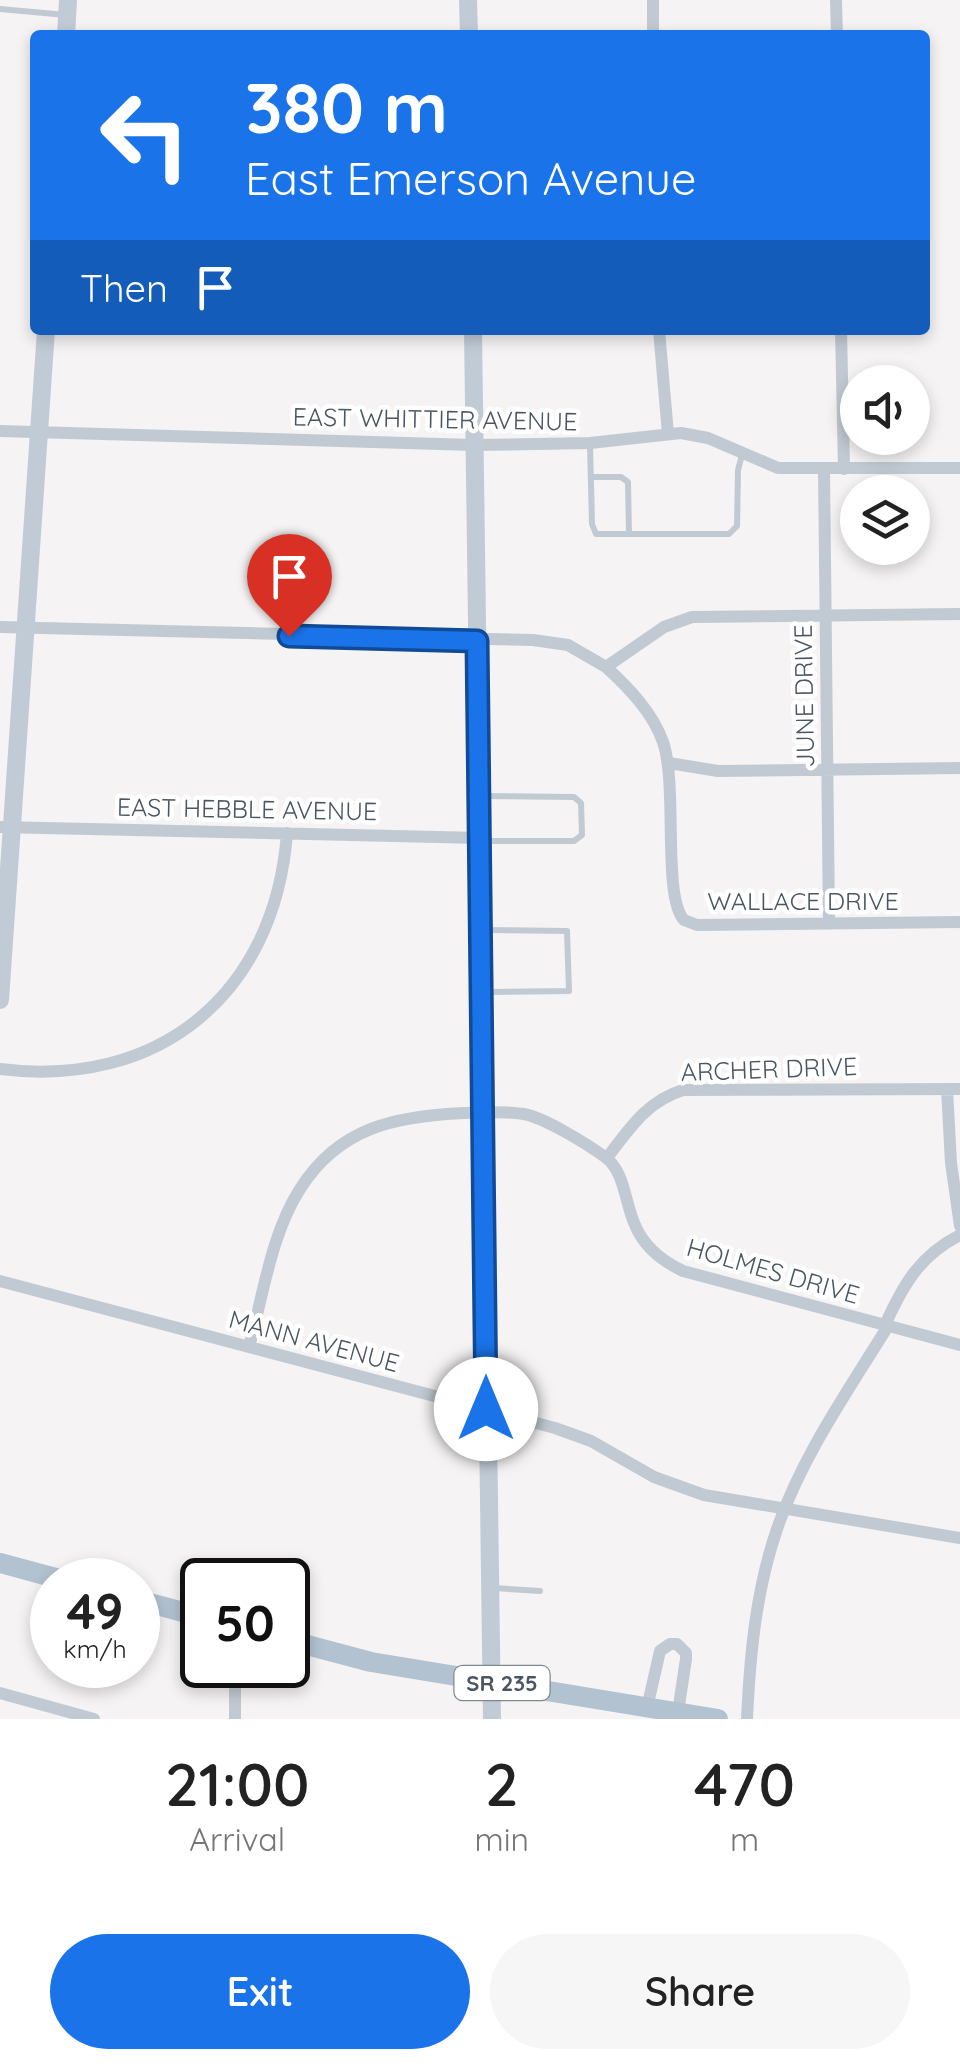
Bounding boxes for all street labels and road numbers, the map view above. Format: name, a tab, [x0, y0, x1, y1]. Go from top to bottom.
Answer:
street label: EAST WHITTIER AVENUE	[292, 401, 578, 436]
street label: JUNE DRIVE	[787, 624, 820, 768]
street label: EAST HEBBLE AVENUE	[117, 791, 377, 826]
street label: WALLACE DRIVE	[707, 885, 899, 916]
street label: ARCHER DRIVE	[680, 1050, 858, 1087]
street label: HOLMES DRIVE	[683, 1231, 863, 1310]
street label: MANN AVENUE	[226, 1303, 403, 1378]
road number: SR 235	[454, 1666, 550, 1700]

